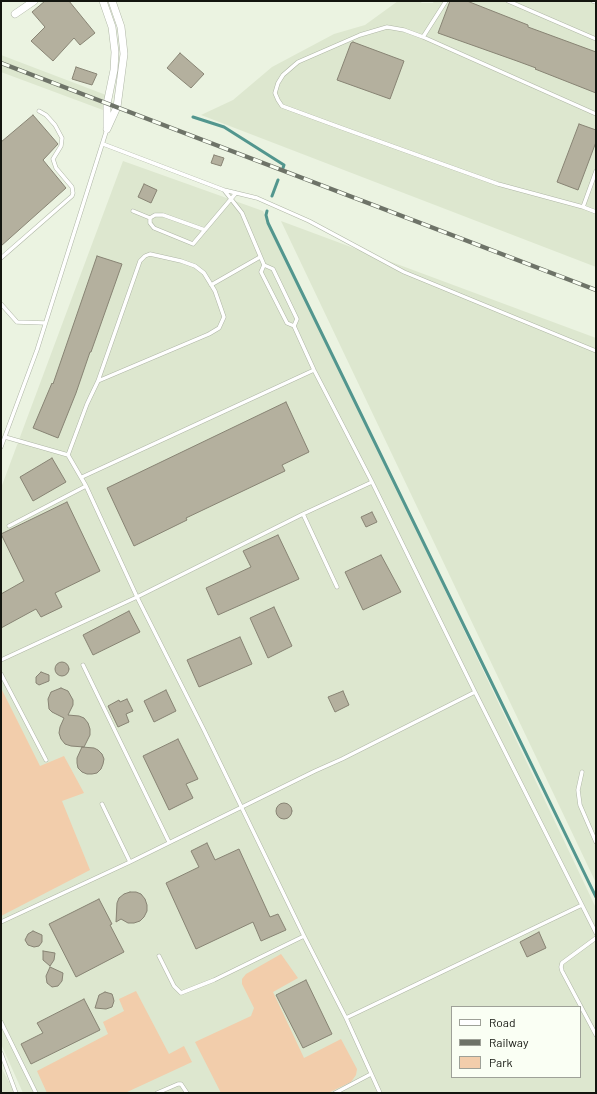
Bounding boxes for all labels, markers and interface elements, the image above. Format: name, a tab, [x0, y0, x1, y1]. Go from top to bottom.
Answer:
legend	[451, 1006, 581, 1078]
text: Road	[489, 1015, 516, 1029]
text: Railway	[489, 1035, 528, 1049]
text: Park	[489, 1055, 513, 1069]

